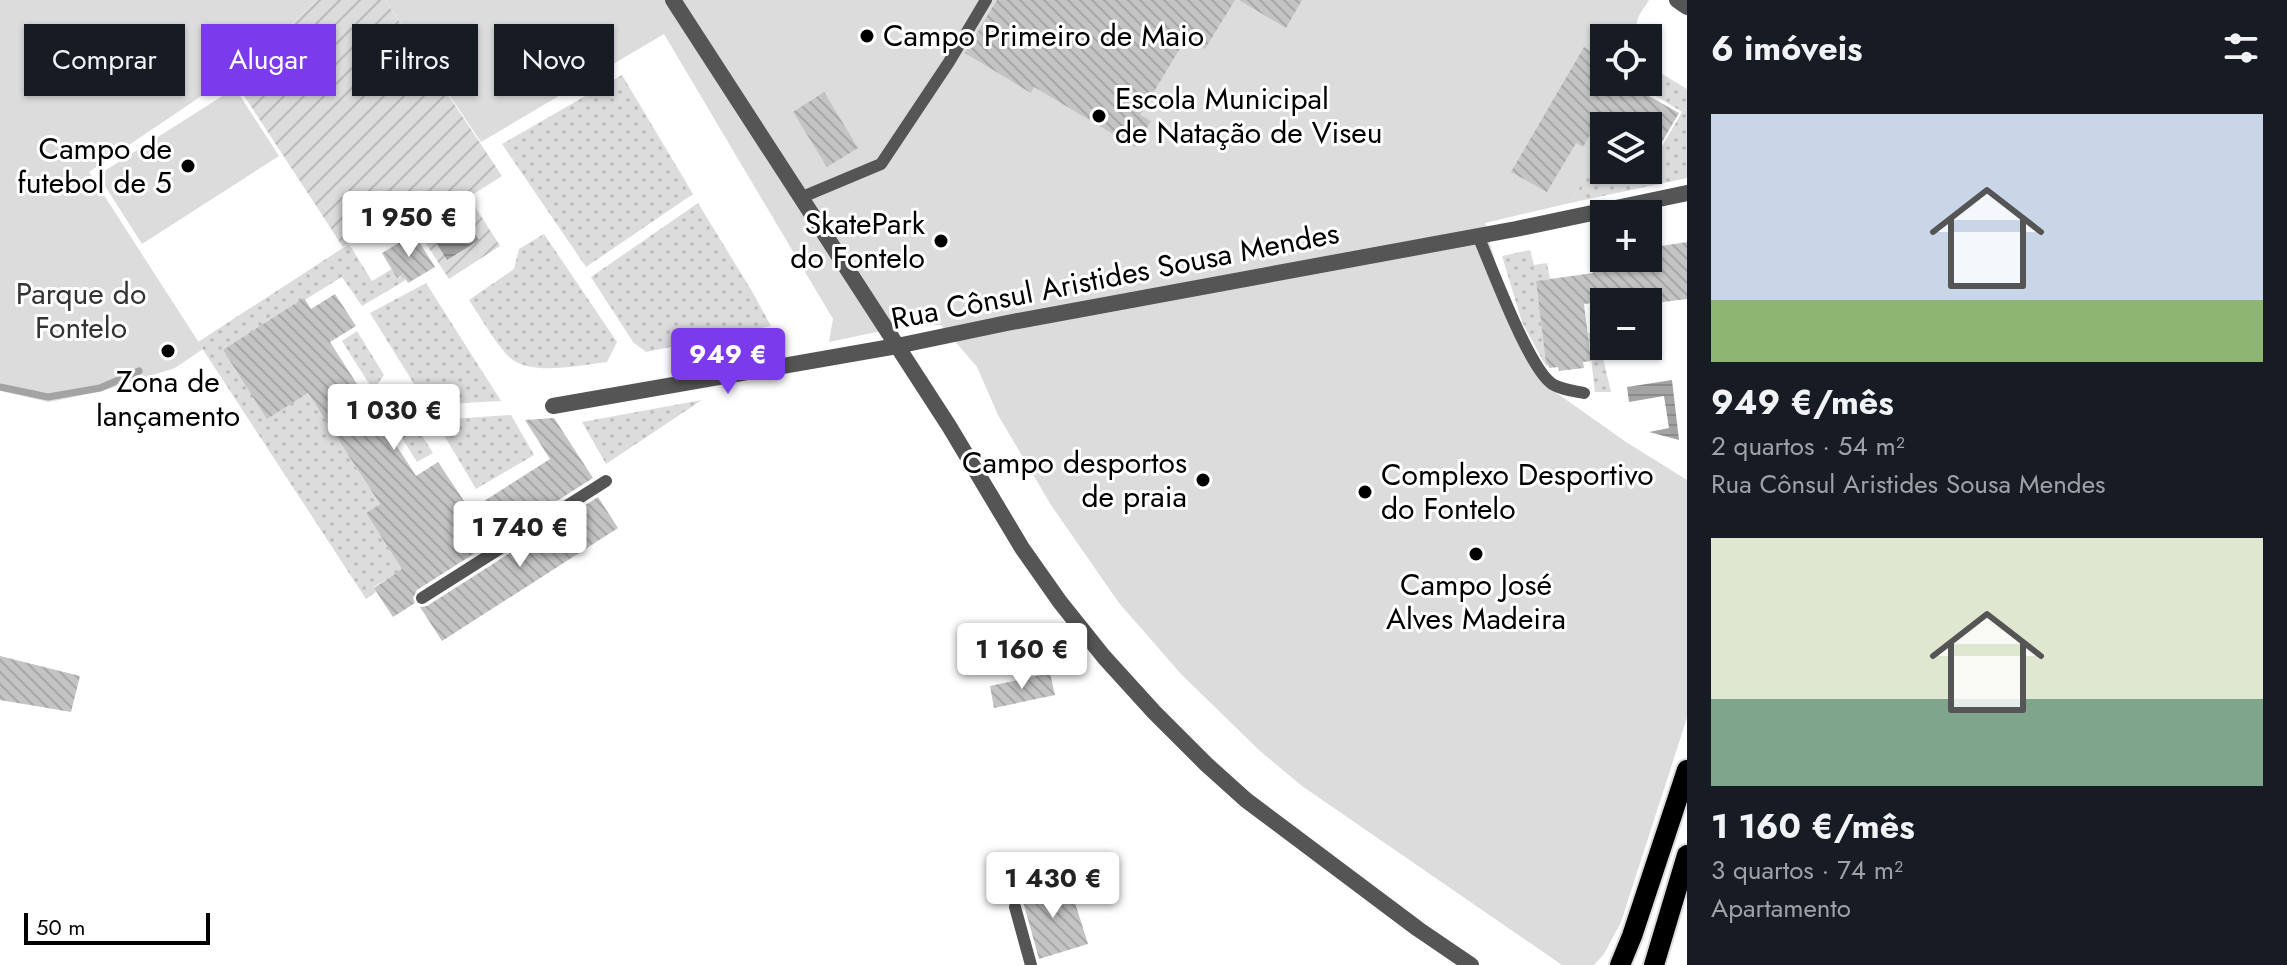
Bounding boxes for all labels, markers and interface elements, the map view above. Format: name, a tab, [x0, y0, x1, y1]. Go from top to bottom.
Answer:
place label: Campo Primeiro de Maio	[883, 14, 1204, 57]
chip: Comprar	[24, 24, 185, 96]
chip: Alugar	[201, 24, 336, 96]
chip: Filtros	[352, 24, 478, 96]
chip: Novo	[494, 24, 614, 96]
map controls	[1590, 24, 1662, 360]
button: locate	[1590, 24, 1662, 96]
text: 6 imóveis	[1711, 24, 1863, 73]
icon: filters	[2219, 26, 2263, 70]
marker: Campo Primeiro de Maio	[858, 27, 876, 45]
place label: Escola Municipal de Natação de Viseu	[1115, 77, 1383, 154]
marker: Escola Municipal de Natação de Viseu	[1090, 107, 1108, 125]
button: layers	[1590, 112, 1662, 184]
place label: Campo de futebol de 5	[17, 127, 172, 204]
marker: Campo de futebol de 5	[179, 157, 197, 175]
icon: home	[1915, 166, 2059, 310]
pin: 1 950 €	[335, 191, 483, 259]
text: 1 950 €	[360, 198, 458, 236]
button: +	[1590, 200, 1662, 272]
place label: SkatePark do Fontelo	[790, 202, 926, 279]
street label: Rua Cônsul Aristides Sousa Mendes	[887, 211, 1342, 340]
marker: SkatePark do Fontelo	[932, 232, 950, 250]
park label: Parque do Fontelo	[16, 272, 146, 349]
button: −	[1590, 288, 1662, 360]
pin: 949 €	[672, 328, 784, 396]
text: 949 €	[689, 335, 767, 373]
marker: Zona de lançamento	[159, 342, 177, 360]
place label: Zona de lançamento	[96, 360, 240, 437]
text: 949 €/mês	[1711, 378, 1894, 427]
pin: 1 030 €	[320, 384, 468, 452]
text: 1 030 €	[346, 391, 442, 429]
text: 2 quartos · 54 m²	[1711, 427, 1905, 465]
place label: Campo desportos de praia	[962, 441, 1187, 518]
place label: Complexo Desportivo do Fontelo	[1381, 453, 1654, 530]
text: Rua Cônsul Aristides Sousa Mendes	[1711, 465, 2106, 503]
marker: Campo desportos de praia	[1194, 471, 1212, 489]
marker: Complexo Desportivo do Fontelo	[1356, 483, 1374, 501]
pin: 1 740 €	[446, 501, 594, 569]
text: 1 740 €	[472, 508, 568, 546]
marker: Campo José Alves Madeira	[1467, 545, 1485, 563]
place label: Campo José Alves Madeira	[1386, 563, 1566, 640]
icon: home	[1915, 590, 2059, 734]
pin: 1 160 €	[948, 623, 1096, 691]
text: 1 160 €	[975, 630, 1069, 668]
text: 1 160 €/mês	[1711, 802, 1915, 851]
text: 3 quartos · 74 m²	[1711, 851, 1903, 889]
pin: 1 430 €	[979, 852, 1127, 920]
text: 1 430 €	[1004, 859, 1102, 897]
text: Apartamento	[1711, 889, 1851, 927]
scale bar	[24, 909, 210, 945]
text: 50 m	[36, 911, 85, 943]

